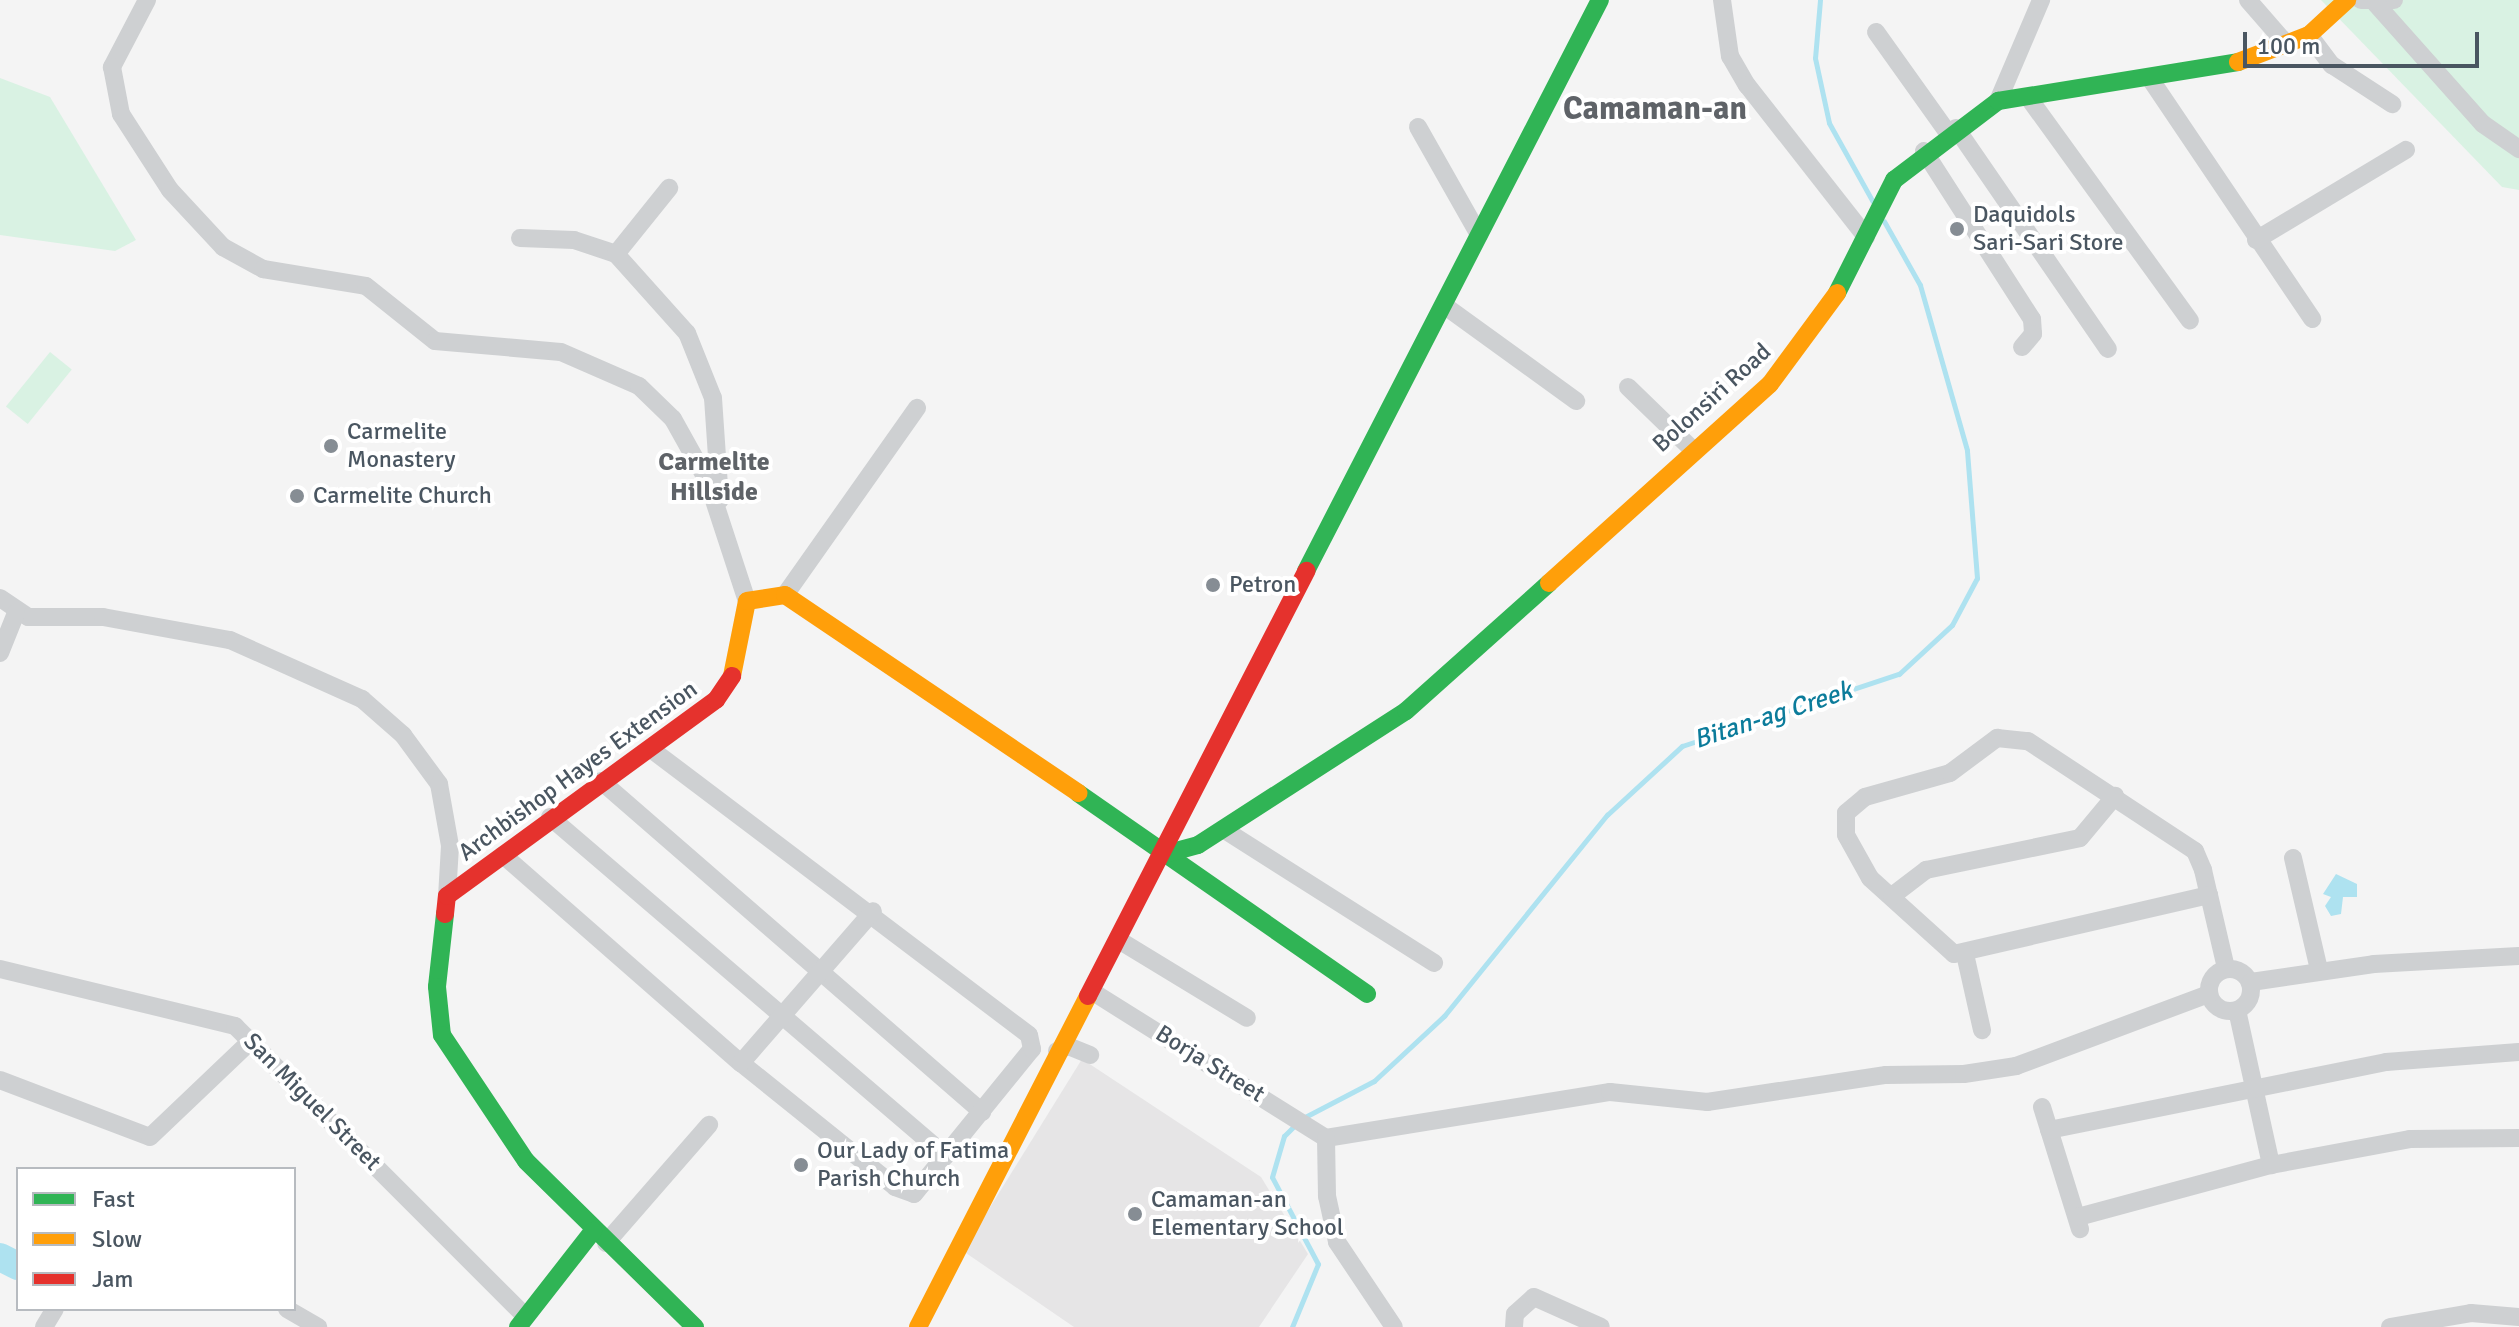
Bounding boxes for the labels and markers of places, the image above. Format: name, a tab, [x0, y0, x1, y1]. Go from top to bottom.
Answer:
place label: Daquidols Sari-Sari Store	[1973, 201, 2124, 257]
marker: Daquidols Sari-Sari Store	[1948, 220, 1966, 238]
place label: Carmelite Monastery	[347, 418, 455, 474]
marker: Carmelite Monastery	[322, 437, 340, 455]
place label: Carmelite Church	[313, 482, 492, 510]
marker: Carmelite Church	[288, 487, 306, 505]
place label: Petron	[1229, 571, 1296, 599]
marker: Petron	[1204, 576, 1222, 594]
place label: Our Lady of Fatima Parish Church	[817, 1137, 1009, 1193]
marker: Our Lady of Fatima Parish Church	[792, 1156, 810, 1174]
place label: Camaman-an Elementary School	[1151, 1186, 1344, 1242]
marker: Camaman-an Elementary School	[1126, 1205, 1144, 1223]

